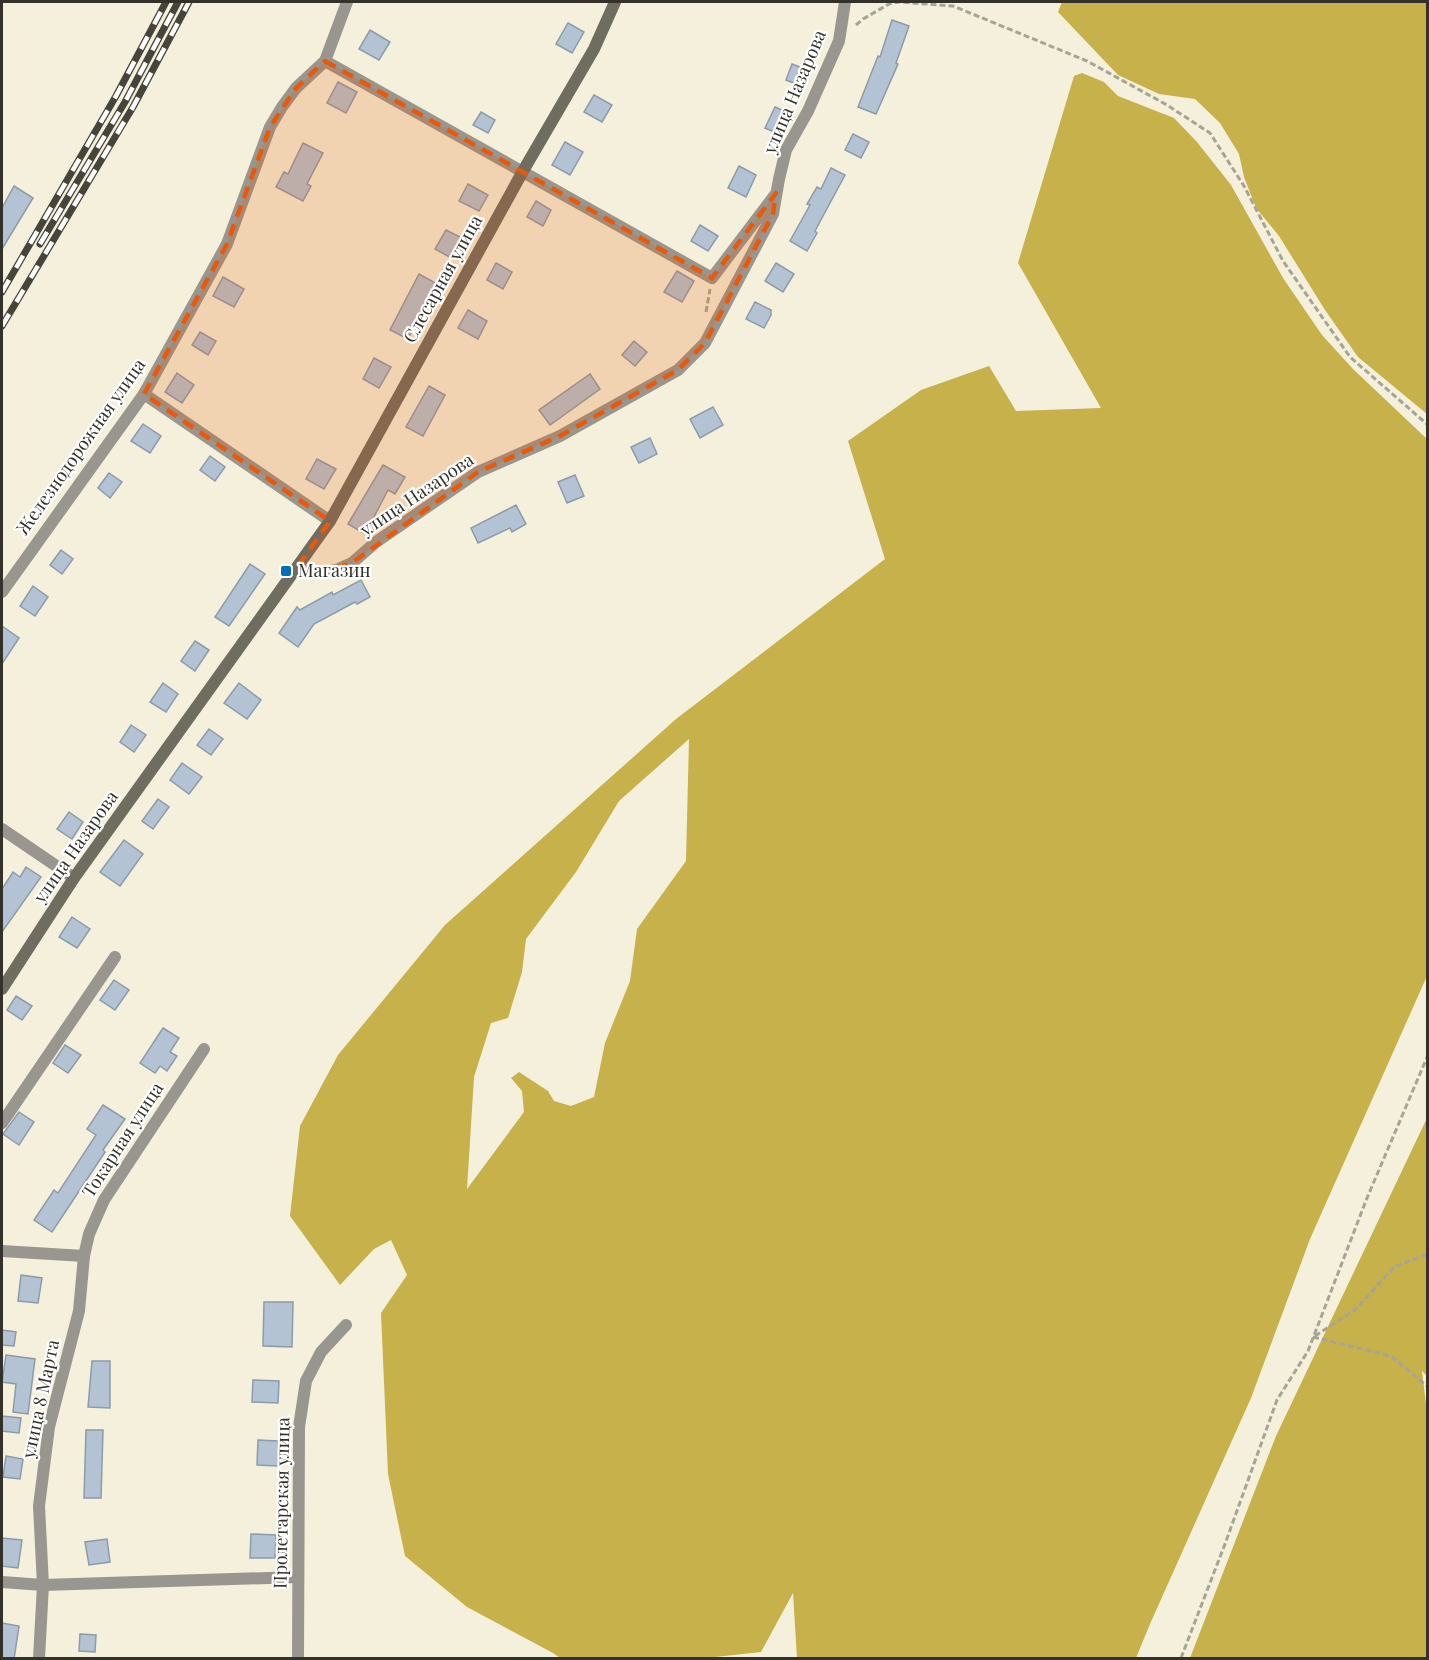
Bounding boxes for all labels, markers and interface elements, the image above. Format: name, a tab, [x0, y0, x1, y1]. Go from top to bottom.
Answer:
street label: улица Назарова	[757, 26, 831, 158]
street label: Слесарная улица	[397, 210, 487, 347]
street label: Железнодорожная улица	[10, 353, 150, 539]
street label: улица Назарова	[354, 447, 478, 542]
place label: Магазин	[298, 558, 371, 582]
marker: Магазин	[279, 564, 293, 578]
street label: улица Назарова	[27, 785, 123, 908]
street label: Токарная улица	[76, 1077, 168, 1202]
street label: улица 8 Марта	[16, 1337, 64, 1461]
street label: Пролетарская улица	[268, 1417, 294, 1589]

